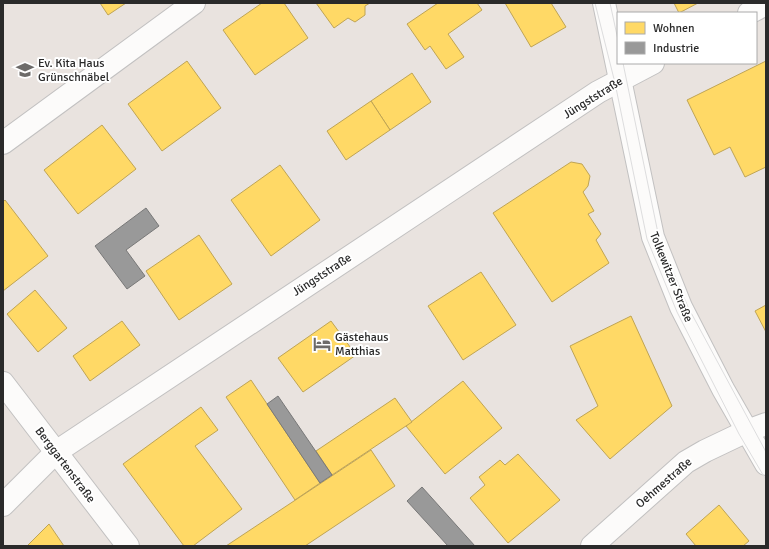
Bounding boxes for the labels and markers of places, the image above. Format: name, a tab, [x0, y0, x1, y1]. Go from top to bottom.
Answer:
place label: Ev. Kita Haus Grünschnäbel	[38, 56, 110, 85]
school or university icon: Ev. Kita Haus Grünschnäbel	[15, 60, 35, 80]
place label: Gästehaus Matthias	[335, 330, 389, 359]
hotel icon: Gästehaus Matthias	[312, 334, 332, 354]

